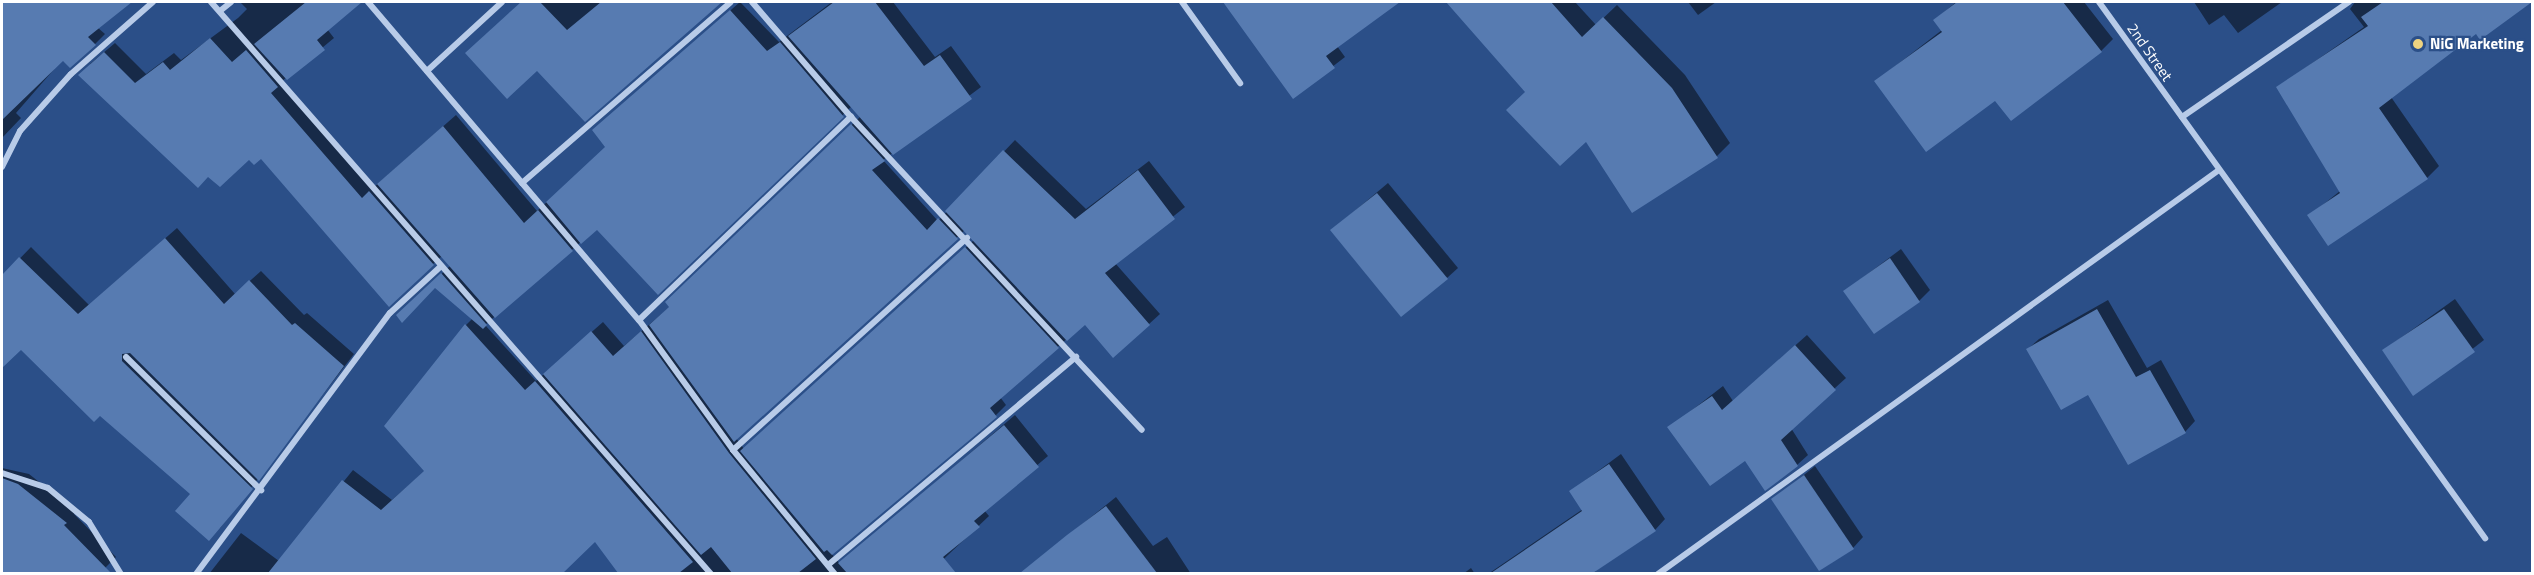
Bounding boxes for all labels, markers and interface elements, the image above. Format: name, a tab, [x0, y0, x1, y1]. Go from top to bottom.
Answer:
street label: 2nd Street	[2124, 20, 2176, 84]
place label: NiG Marketing	[2430, 35, 2524, 53]
marker: NiG Marketing	[2411, 37, 2425, 51]

